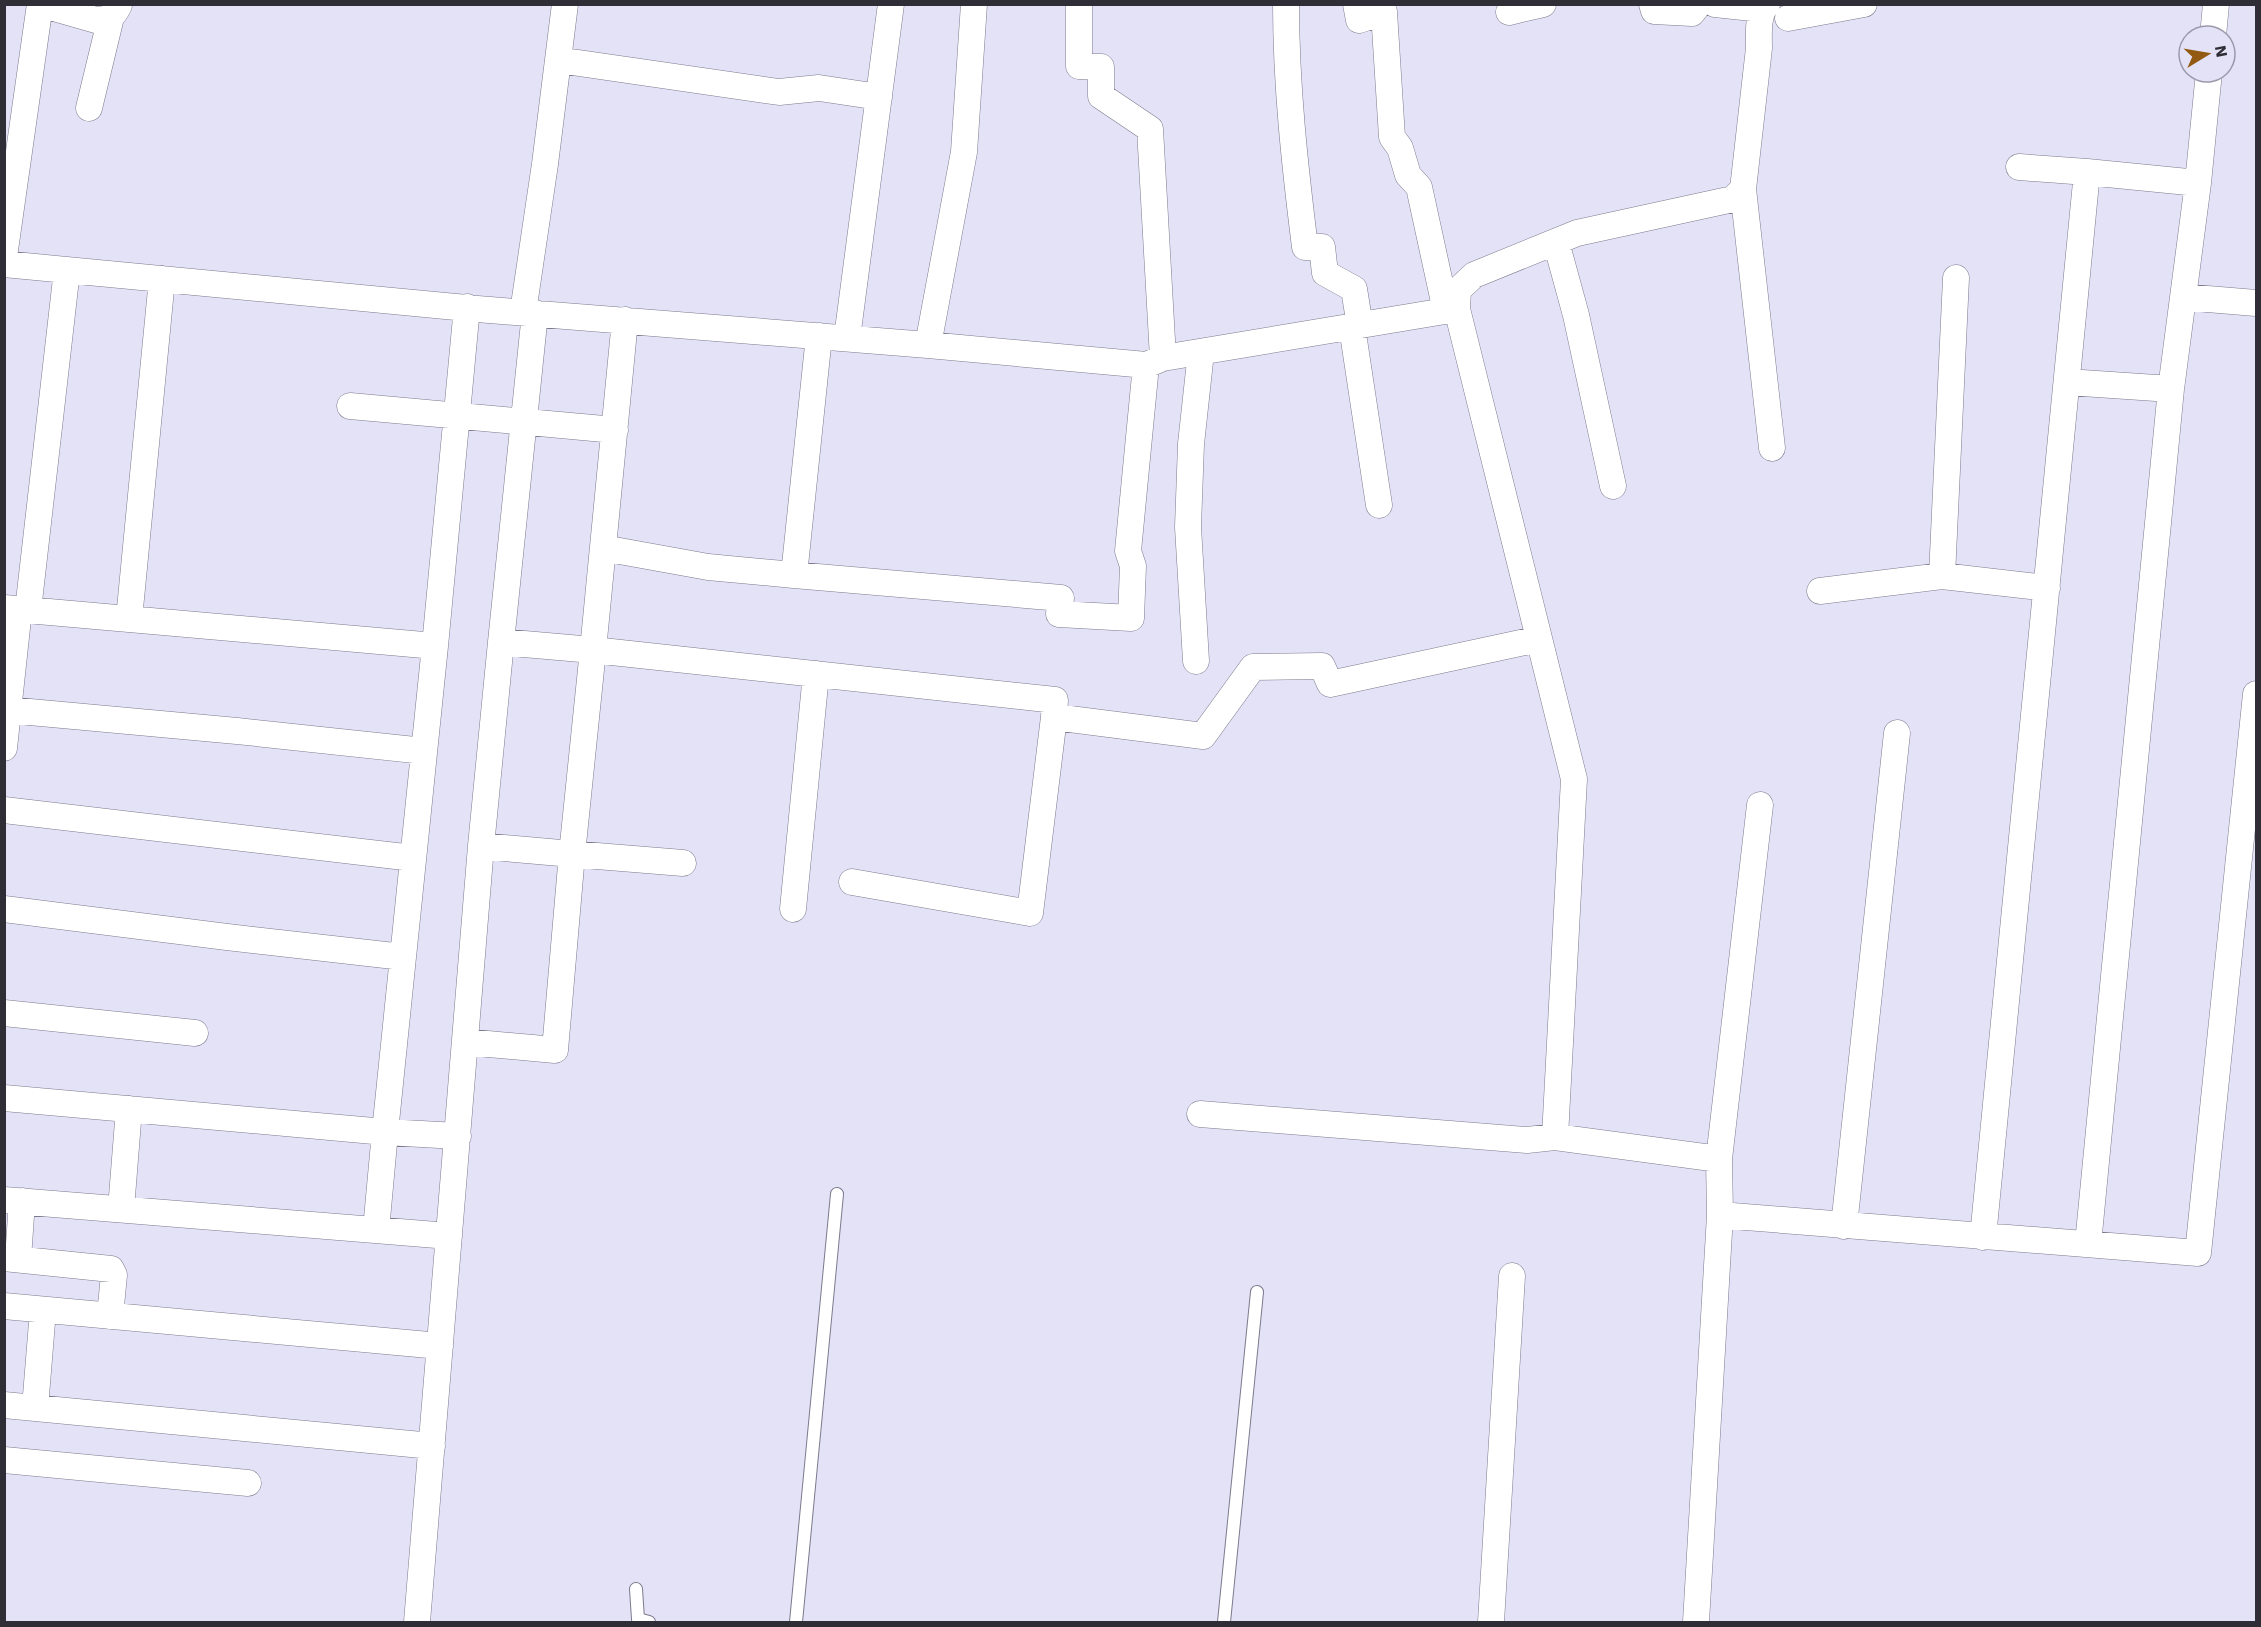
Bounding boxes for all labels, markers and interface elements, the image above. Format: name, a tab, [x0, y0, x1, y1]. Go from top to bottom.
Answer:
north arrow	[2177, 24, 2237, 84]
text: N	[2211, 44, 2232, 59]

